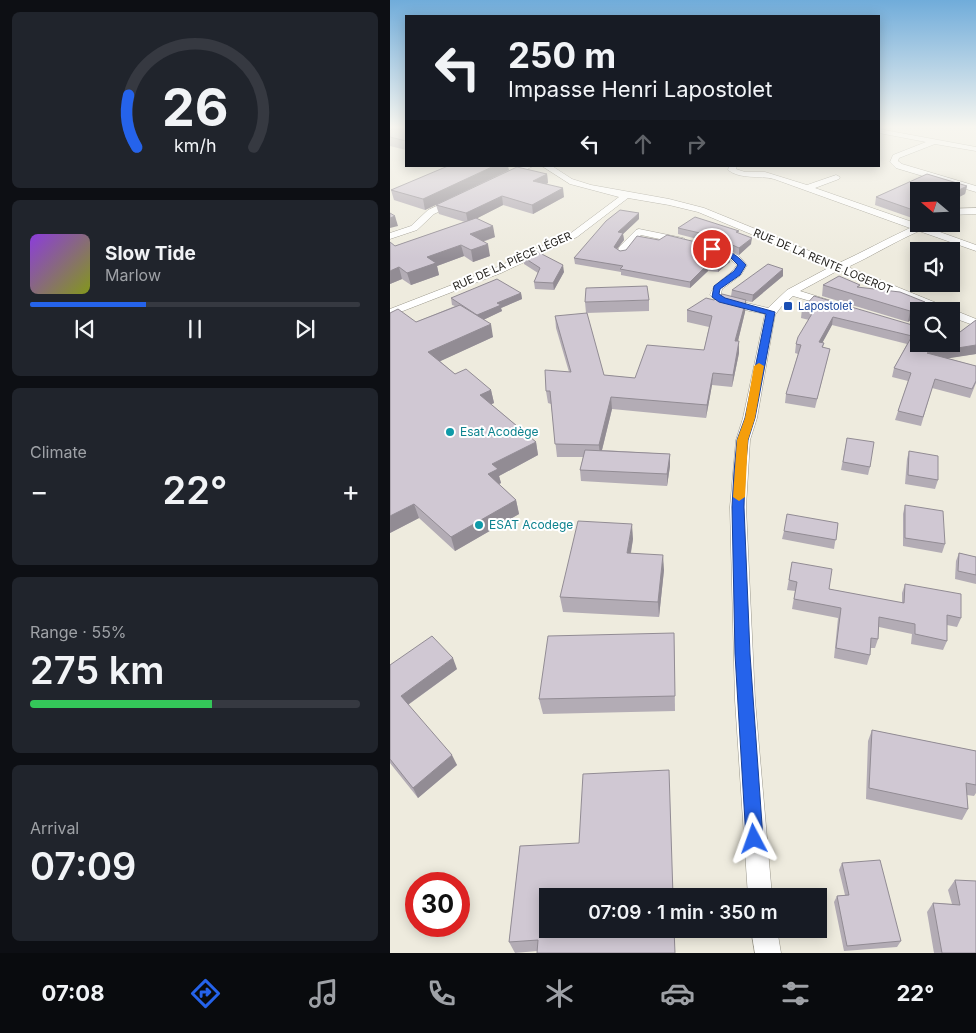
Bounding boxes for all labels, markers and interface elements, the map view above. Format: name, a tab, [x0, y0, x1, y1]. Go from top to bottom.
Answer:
text: 250 m	[508, 34, 616, 76]
icon: left	[425, 35, 490, 100]
text: 26	[162, 76, 228, 139]
text: Impasse Henri Lapostolet	[508, 76, 772, 102]
icon: left	[576, 130, 604, 158]
icon: ahead	[629, 130, 657, 158]
icon: right	[682, 130, 710, 158]
text: km/h	[174, 135, 216, 156]
north arrow	[910, 182, 960, 232]
map controls	[910, 182, 960, 352]
street label: RUE DE LA RENTE LOGEROT	[751, 225, 895, 297]
street label: RUE DE LA PIÈCE LÉGER	[450, 228, 574, 294]
pin	[691, 228, 733, 270]
icon: arrive	[698, 235, 726, 263]
text: Slow Tide	[105, 242, 196, 265]
button: sound	[910, 242, 960, 292]
text: Marlow	[105, 265, 161, 285]
place label: Lapostolet	[798, 299, 853, 313]
marker: Lapostolet	[782, 300, 794, 312]
button: search	[910, 302, 960, 352]
icon: previous	[71, 315, 99, 343]
icon: pause	[181, 315, 209, 343]
icon: next	[291, 315, 319, 343]
place label: Esat Acodège	[460, 424, 539, 439]
marker: Esat Acodège	[444, 426, 456, 438]
text: Climate	[30, 442, 87, 462]
text: 22°	[163, 467, 227, 513]
text: −	[30, 474, 49, 508]
text: +	[341, 474, 360, 508]
place label: ESAT Acodege	[489, 517, 573, 532]
marker: ESAT Acodege	[473, 519, 485, 531]
text: Range · 55%	[30, 622, 127, 642]
text: 275 km	[30, 647, 165, 693]
position arrow	[727, 812, 779, 864]
text: Arrival	[30, 818, 79, 838]
text: 07:09	[30, 843, 136, 889]
speed limit sign: 30	[405, 872, 470, 937]
text: 07:09 · 1 min · 350 m	[588, 901, 778, 924]
icon: directions	[188, 976, 223, 1011]
icon: music	[306, 976, 341, 1011]
icon: phone	[424, 976, 459, 1011]
icon: climate	[542, 976, 577, 1011]
icon: car	[660, 976, 695, 1011]
icon: filters	[778, 976, 813, 1011]
text: 07:08	[42, 980, 105, 1006]
text: 22°	[897, 980, 934, 1006]

